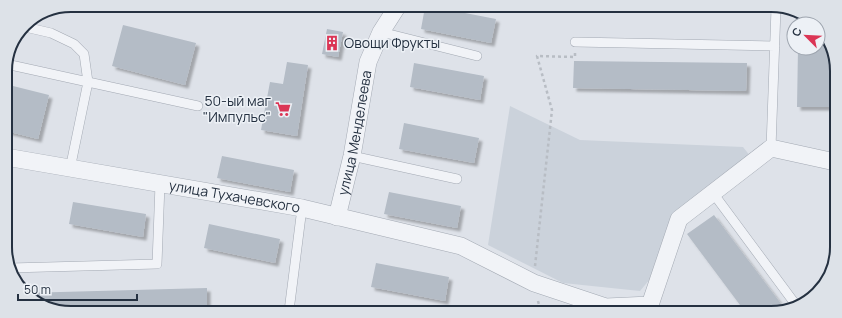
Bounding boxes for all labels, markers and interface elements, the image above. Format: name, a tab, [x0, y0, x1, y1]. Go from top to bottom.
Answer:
north arrow	[786, 16, 826, 56]
text: С	[788, 25, 805, 38]
place label: Овощи Фрукты	[344, 33, 440, 52]
building icon: Овощи Фрукты	[323, 34, 341, 52]
street label: улица Менделеева	[333, 69, 375, 197]
place label: 50-ый маг "Импульс"	[203, 91, 271, 126]
supermarket icon: 50-ый маг "Импульс"	[274, 100, 292, 118]
street label: улица Тухачевского	[168, 175, 302, 217]
scale bar	[18, 276, 137, 302]
text: 50 m	[24, 281, 51, 298]

